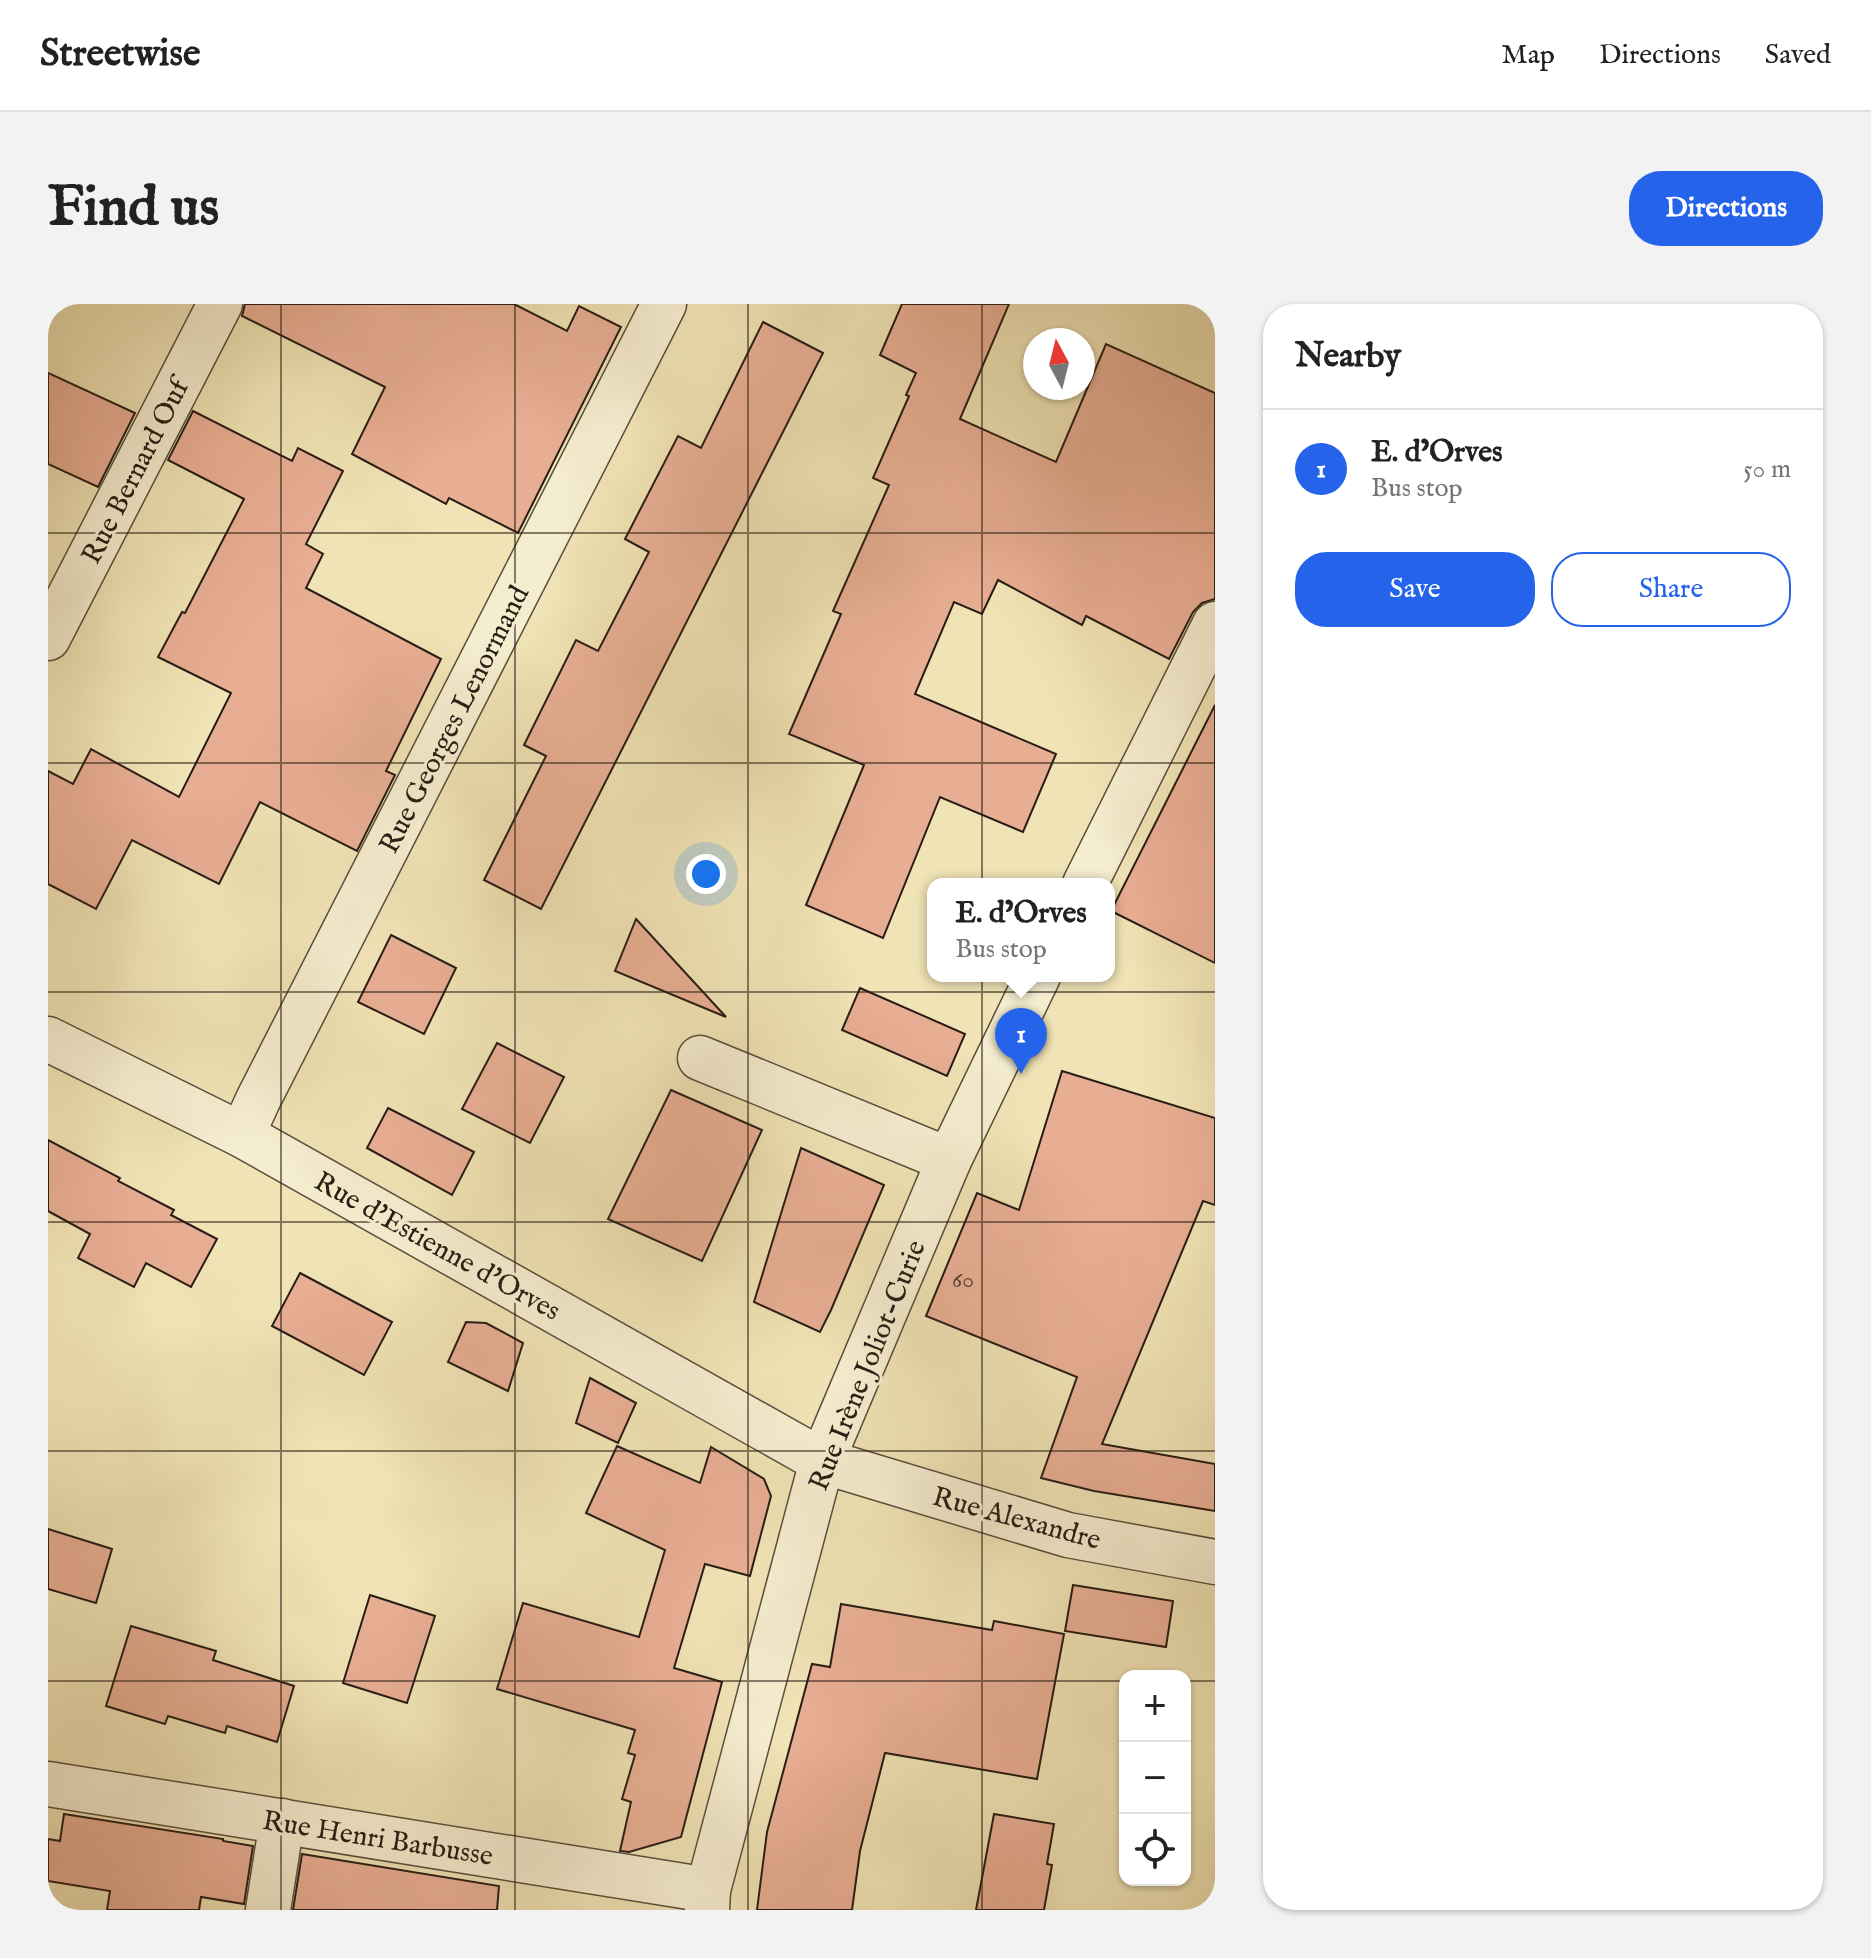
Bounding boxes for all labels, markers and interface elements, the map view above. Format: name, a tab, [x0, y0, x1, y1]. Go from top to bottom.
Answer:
text: Streetwise	[40, 31, 200, 79]
text: Map	[1501, 38, 1555, 73]
text: Directions	[1599, 38, 1721, 73]
text: Saved	[1765, 38, 1831, 73]
button: Directions	[1629, 171, 1823, 246]
text: Find us	[48, 173, 219, 244]
north arrow	[1023, 328, 1095, 400]
text: Nearby	[1295, 335, 1401, 378]
street label: Rue Bernard Ouf	[75, 370, 200, 570]
text: E. d’Orves	[1371, 434, 1503, 472]
text: 1	[1316, 453, 1326, 486]
text: 50 m	[1743, 453, 1791, 486]
text: Bus stop	[1371, 472, 1463, 505]
button: Save	[1295, 552, 1535, 627]
button: Share	[1551, 552, 1791, 627]
street label: Rue Georges Lenormand	[372, 580, 538, 860]
your location	[686, 854, 726, 894]
popup	[927, 878, 1115, 982]
text: E. d’Orves	[955, 895, 1087, 933]
text: Bus stop	[955, 933, 1047, 966]
pin: 1	[995, 1008, 1047, 1074]
street label: Rue d'Estienne d'Orves	[308, 1165, 566, 1329]
street label: Rue Irène Joliot-Curie	[802, 1235, 935, 1496]
house number: 60	[952, 1265, 974, 1296]
street label: Rue Alexandre	[928, 1480, 1104, 1559]
map controls	[1119, 1670, 1191, 1886]
button: +	[1119, 1670, 1191, 1742]
button: −	[1119, 1742, 1191, 1814]
street label: Rue Henri Barbusse	[260, 1804, 495, 1875]
button: locate	[1119, 1814, 1191, 1886]

